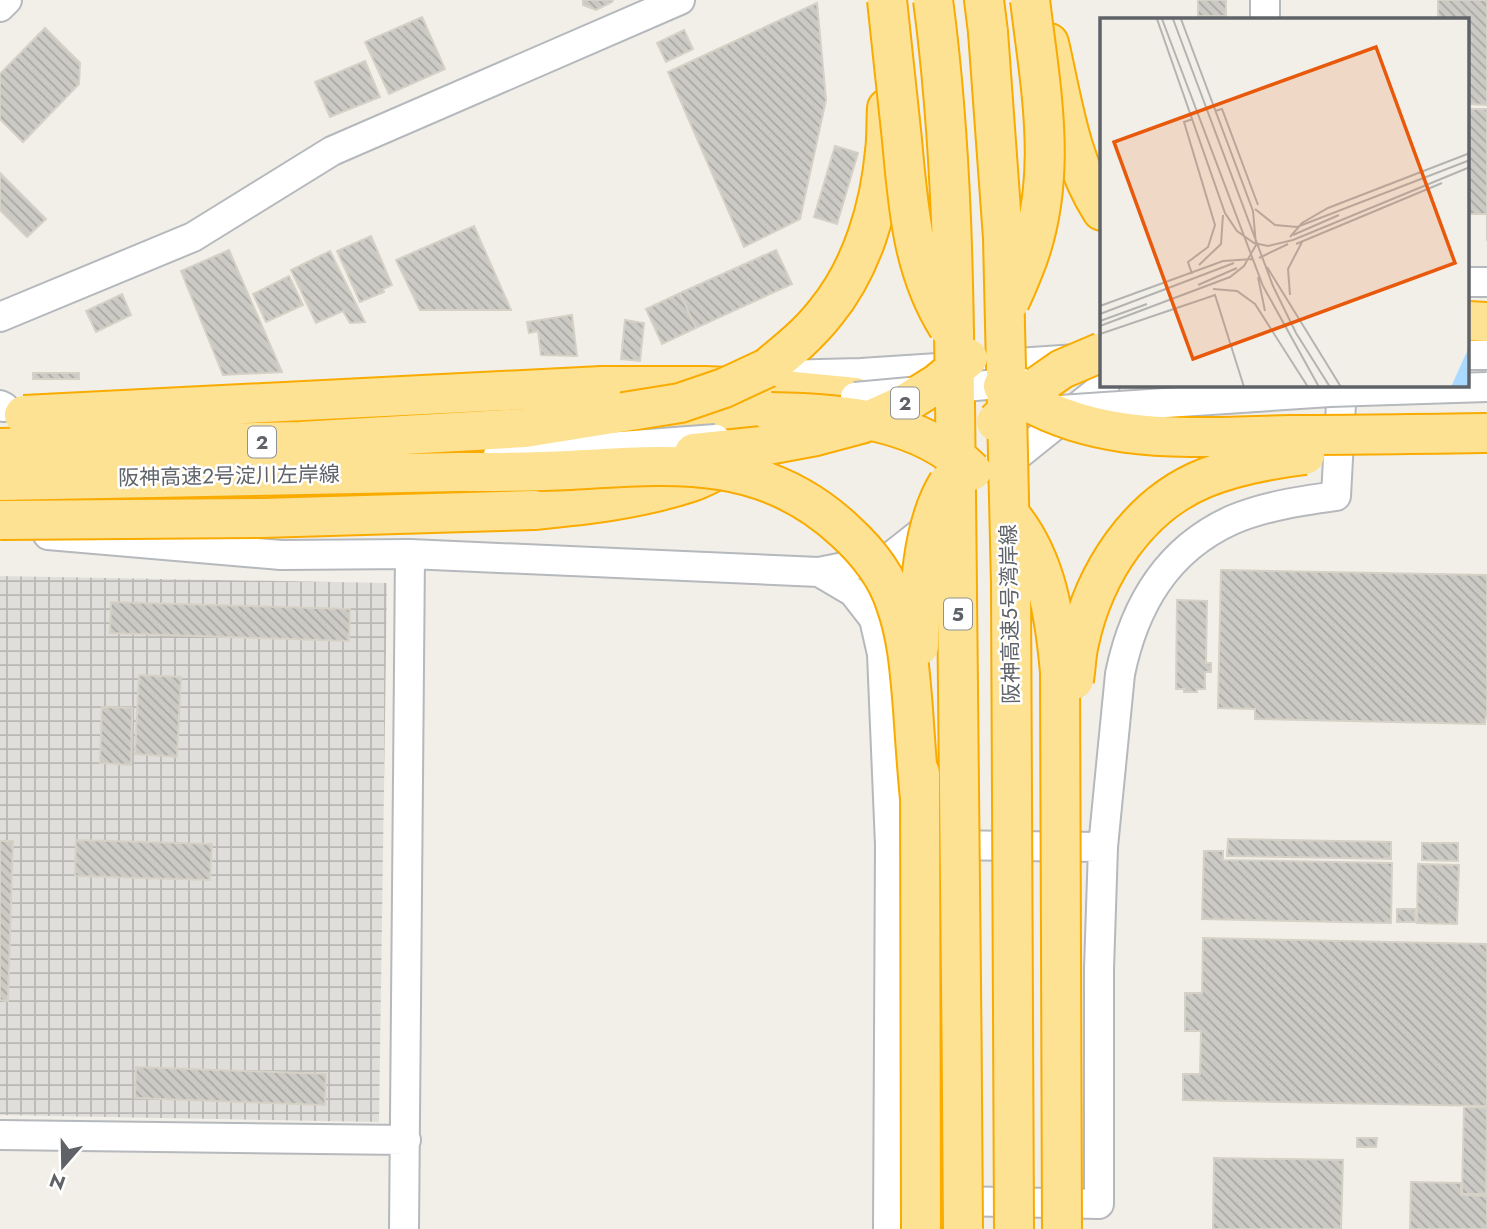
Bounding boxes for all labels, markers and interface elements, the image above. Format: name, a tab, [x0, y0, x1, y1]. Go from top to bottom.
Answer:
inset map	[1100, 18, 1470, 387]
road number: 2	[891, 388, 919, 418]
road number: 2	[248, 426, 276, 458]
street label: 阪神高速2号淀川左岸線	[118, 459, 340, 493]
street label: 阪神高速5号湾岸線	[993, 524, 1027, 704]
road number: 5	[944, 598, 972, 629]
north arrow	[28, 1131, 98, 1201]
text: N	[46, 1166, 69, 1197]

